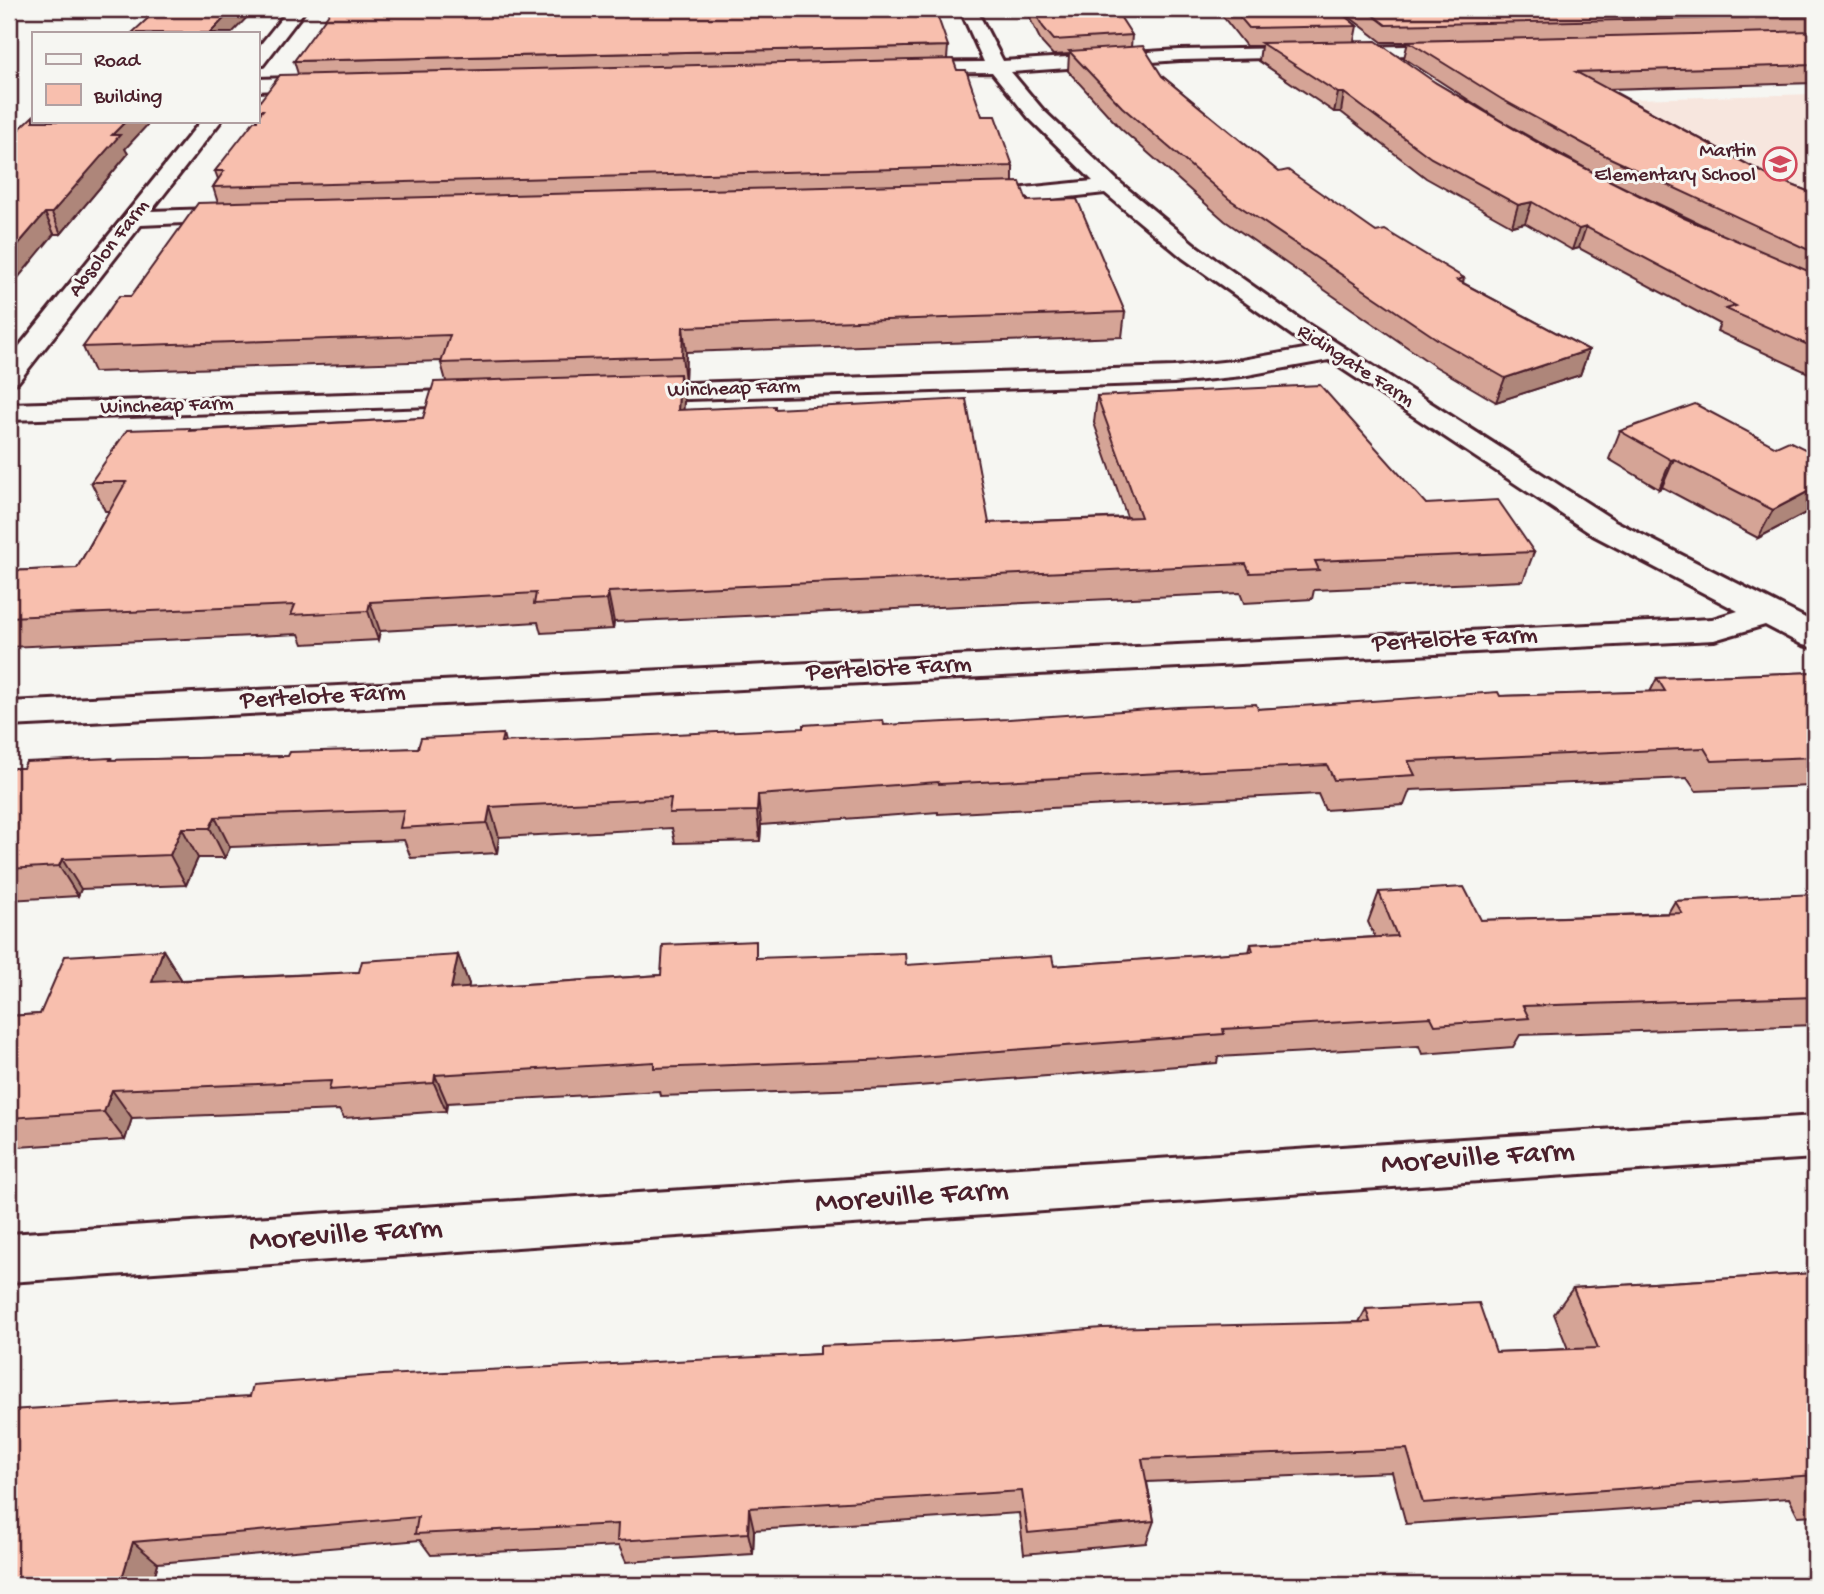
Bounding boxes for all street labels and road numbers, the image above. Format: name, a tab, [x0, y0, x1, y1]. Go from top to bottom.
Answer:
street label: Absolon Farm	[64, 195, 156, 303]
street label: Ridingate Farm	[1292, 320, 1419, 414]
street label: Wincheap Farm	[667, 375, 801, 405]
street label: Wincheap Farm	[100, 392, 234, 422]
street label: Pertelote Farm	[1370, 621, 1539, 661]
street label: Pertelote Farm	[804, 650, 973, 690]
street label: Pertelote Farm	[238, 678, 407, 718]
street label: Moreville Farm	[1380, 1133, 1576, 1185]
street label: Moreville Farm	[814, 1172, 1010, 1224]
street label: Moreville Farm	[248, 1210, 444, 1262]

